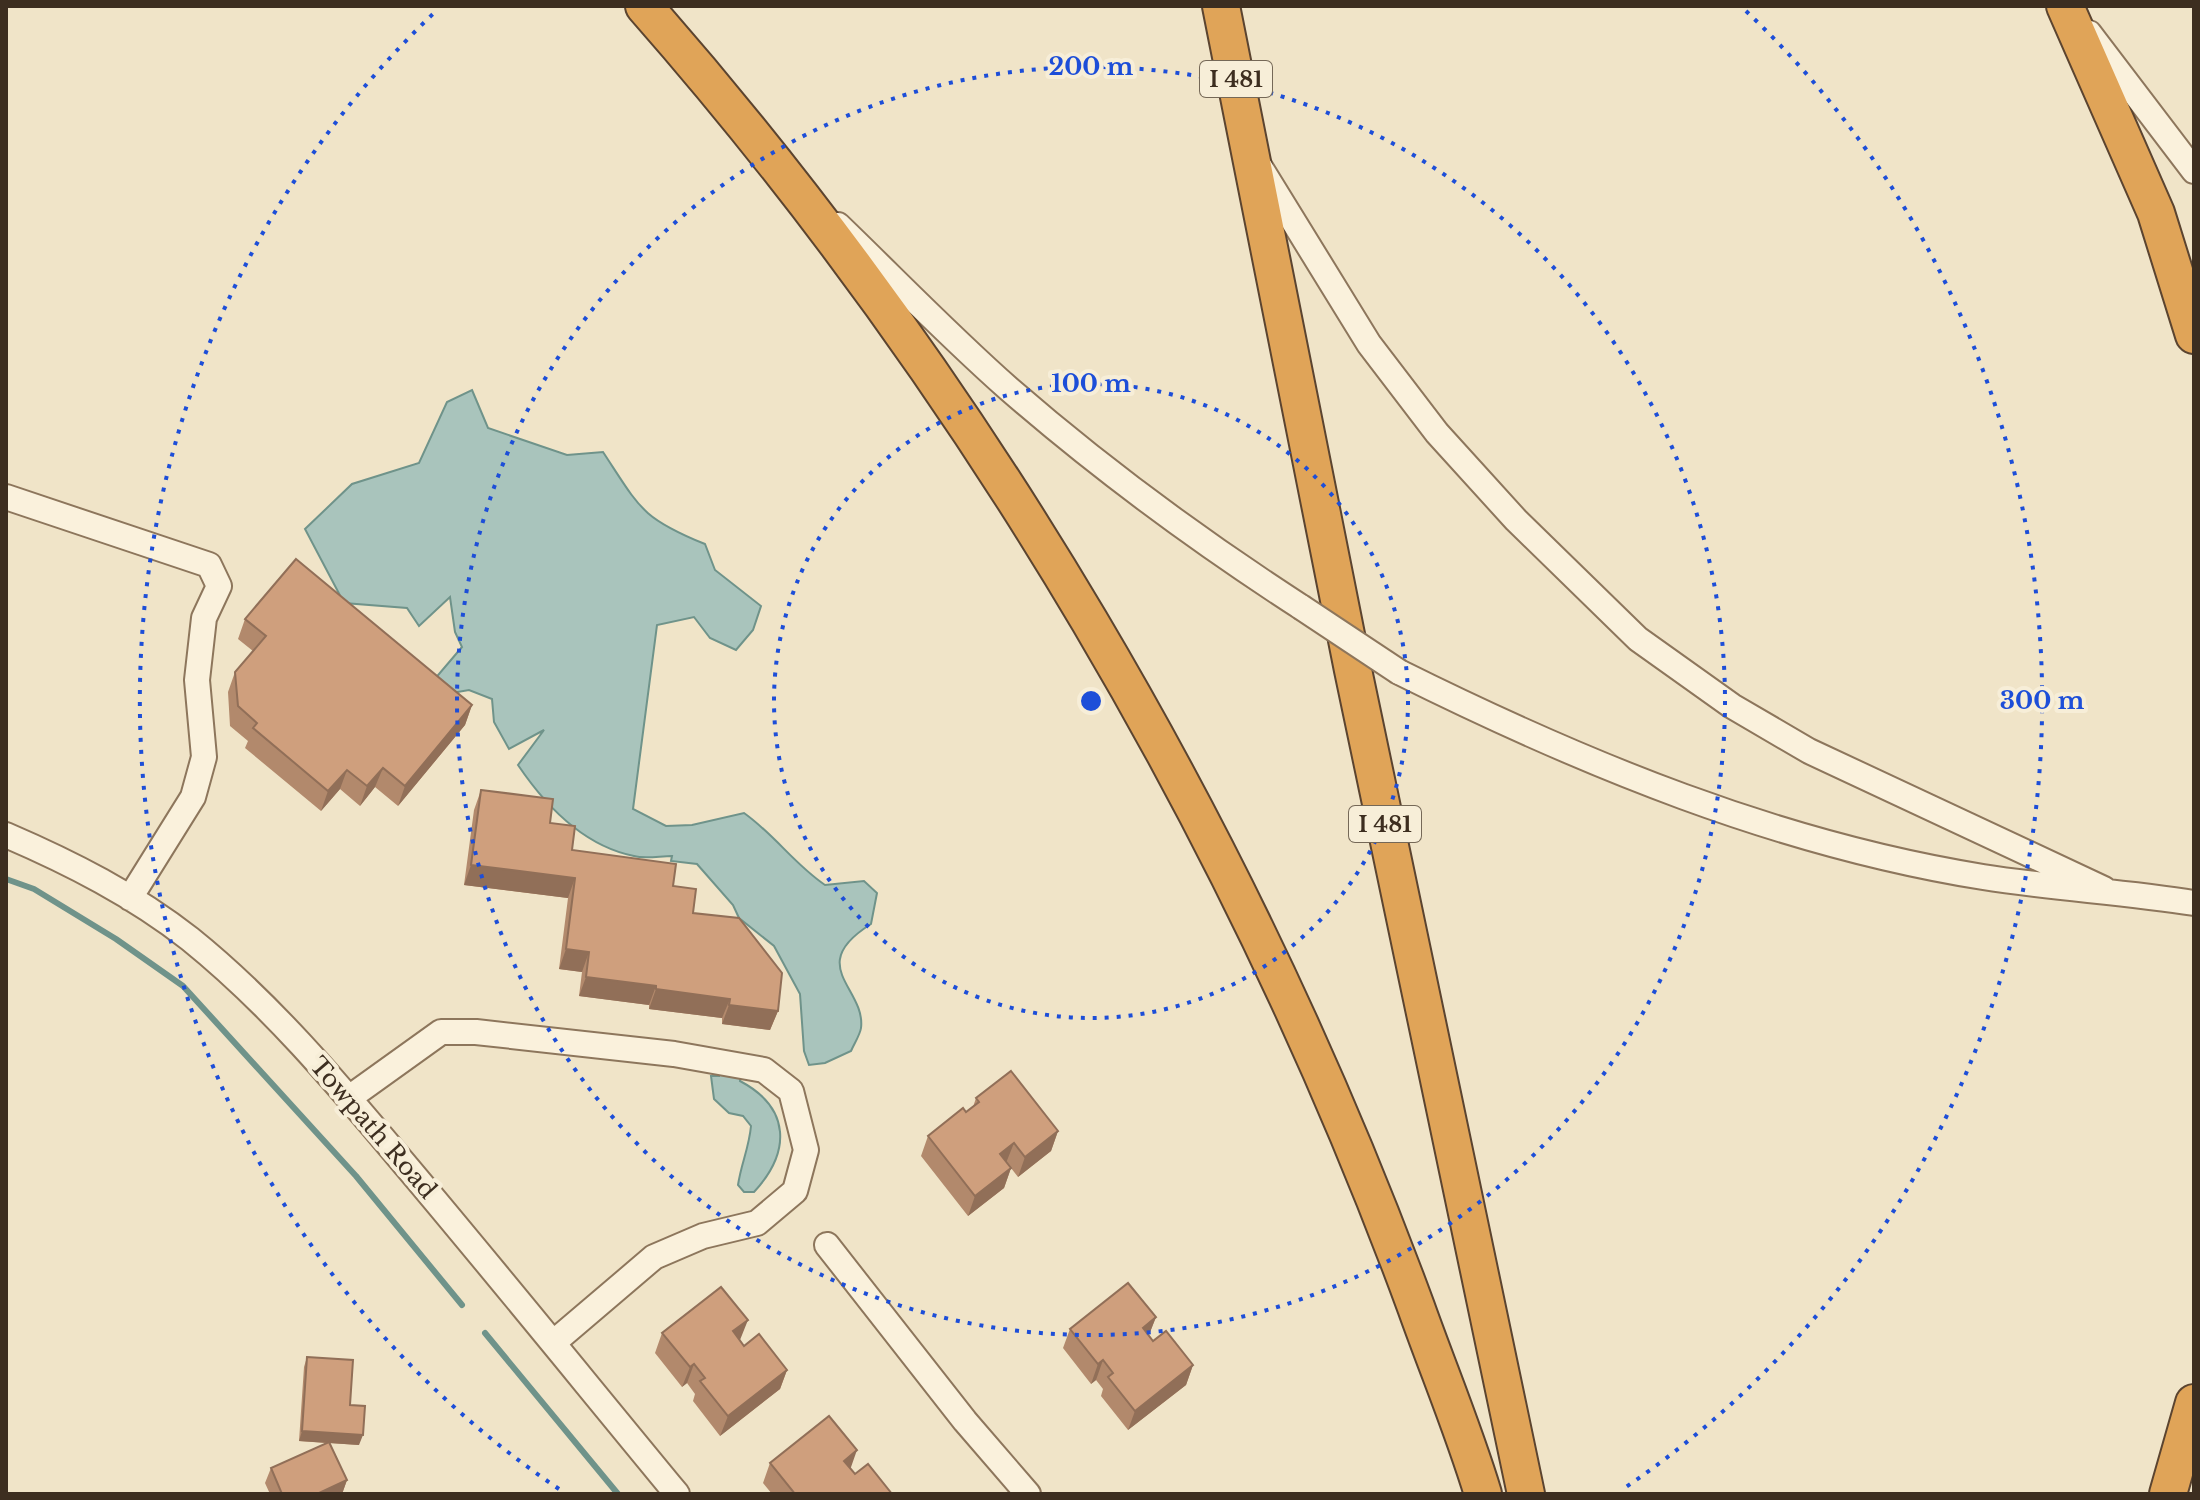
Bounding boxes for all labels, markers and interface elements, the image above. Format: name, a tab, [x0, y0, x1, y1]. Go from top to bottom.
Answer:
text: 200 m	[1049, 52, 1134, 81]
road number: I 481	[1200, 61, 1272, 97]
text: 100 m	[1051, 369, 1131, 398]
text: 300 m	[2000, 686, 2085, 715]
centre of rings	[1077, 687, 1105, 715]
road number: I 481	[1349, 806, 1421, 842]
street label: Towpath Road	[304, 1051, 443, 1204]

